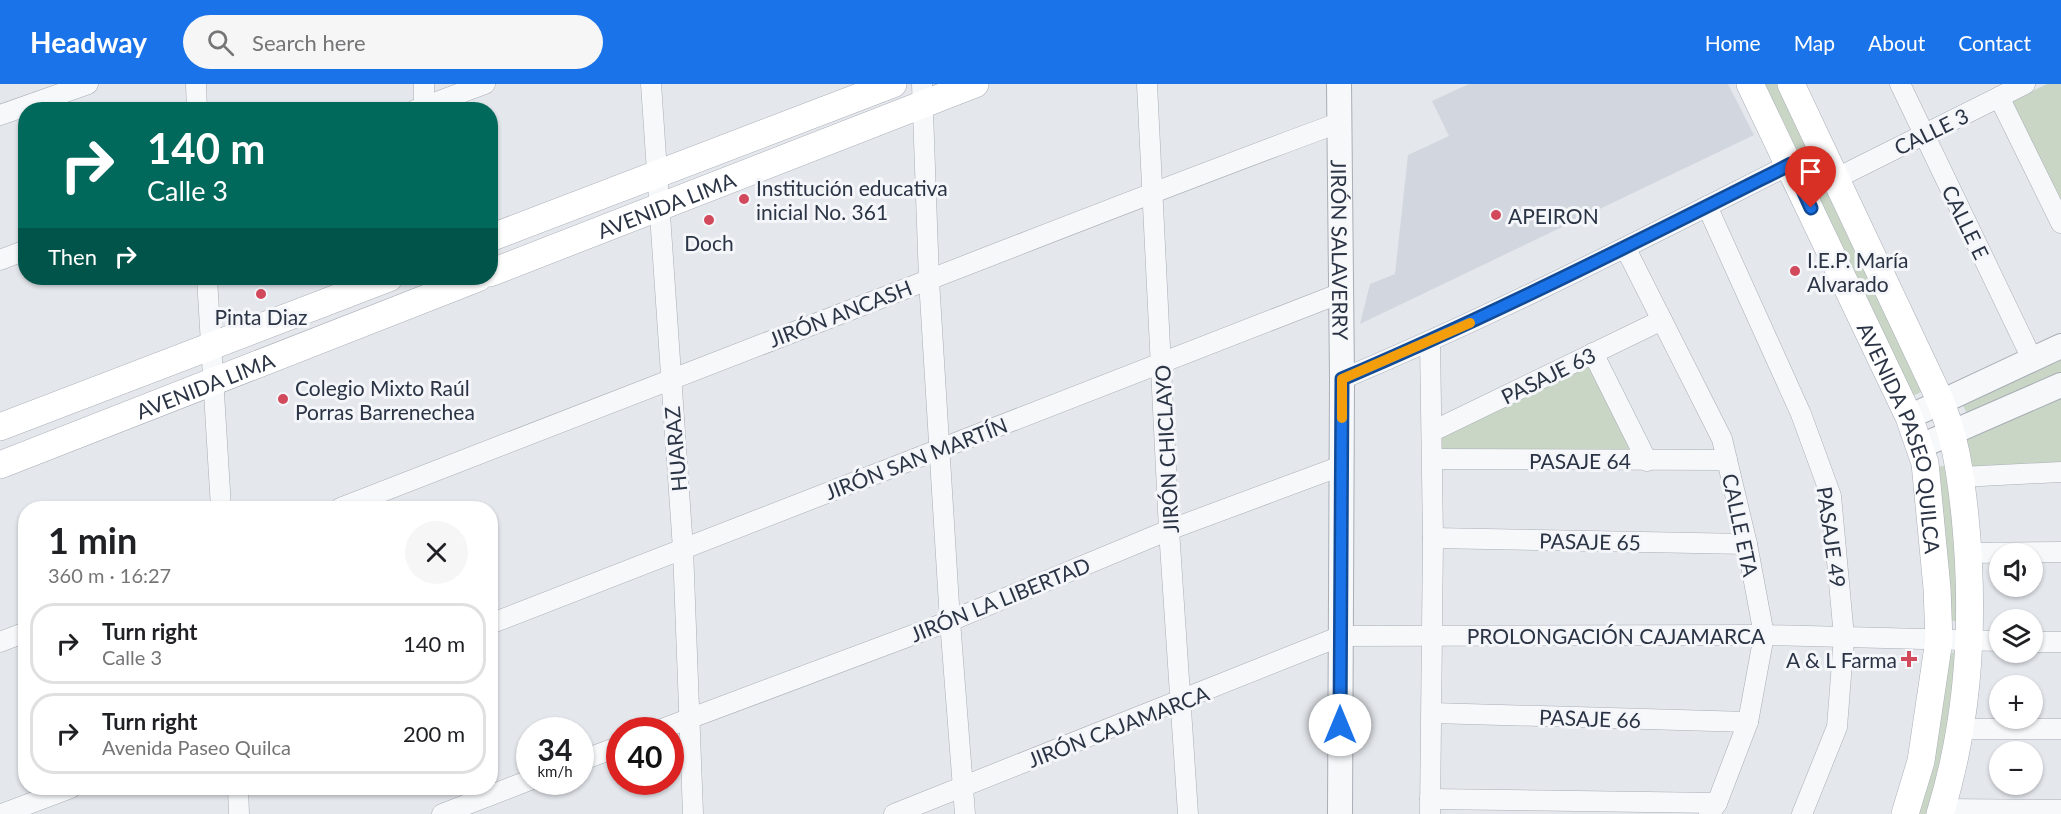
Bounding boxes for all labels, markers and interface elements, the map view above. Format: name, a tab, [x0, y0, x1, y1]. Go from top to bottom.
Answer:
search box	[183, 15, 603, 69]
text: Headway	[30, 25, 147, 59]
icon: search	[204, 26, 237, 59]
text: Search here	[252, 29, 366, 56]
text: Home	[1705, 30, 1761, 55]
text: Map	[1794, 30, 1835, 55]
text: About	[1868, 30, 1925, 55]
text: Contact	[1958, 30, 2031, 55]
street label: CALLE 3	[1890, 102, 1972, 160]
text: 140 m	[147, 123, 265, 173]
icon: right	[48, 126, 126, 204]
pin	[1785, 146, 1836, 208]
icon: arrive	[1794, 155, 1827, 188]
street label: JIRÓN SALAVERRY	[1327, 160, 1354, 341]
street label: AVENIDA LIMA	[593, 166, 740, 243]
text: Calle 3	[147, 174, 228, 207]
place label: Institución educativa inicial No. 361	[756, 175, 948, 224]
street label: CALLE E	[1937, 181, 1995, 263]
marker: Institución educativa inicial No. 361	[737, 192, 751, 206]
place label: APEIRON	[1508, 203, 1599, 228]
marker: APEIRON	[1489, 208, 1503, 222]
marker: Doch	[702, 213, 716, 227]
place label: Doch	[684, 230, 734, 255]
icon: right	[109, 240, 142, 273]
text: Then	[48, 243, 97, 270]
place label: I.E.P. María Alvarado	[1807, 247, 1909, 296]
marker: I.E.P. María Alvarado	[1788, 264, 1802, 278]
street label: JIRÓN ANCASH	[765, 274, 915, 352]
marker: Pinta Diaz	[254, 287, 268, 301]
place label: Pinta Diaz	[214, 304, 308, 329]
street label: AVENIDA PASEO QUILCA	[1853, 318, 1946, 556]
street label: PASAJE 63	[1497, 341, 1599, 409]
street label: AVENIDA LIMA	[132, 346, 278, 423]
street label: JIRÓN CHICLAYO	[1149, 364, 1183, 534]
place label: Colegio Mixto Raúl Porras Barrenechea	[295, 375, 475, 424]
marker: Colegio Mixto Raúl Porras Barrenechea	[276, 392, 290, 406]
street label: HUARAZ	[659, 405, 691, 493]
street label: JIRÓN SAN MARTÍN	[821, 412, 1011, 504]
street label: PASAJE 64	[1529, 448, 1631, 473]
street label: CALLE ETA	[1718, 471, 1764, 580]
street label: PASAJE 49	[1813, 485, 1851, 589]
text: 1 min	[48, 518, 137, 562]
button: close	[405, 521, 468, 584]
street label: PASAJE 65	[1539, 528, 1641, 554]
map controls	[1989, 543, 2043, 795]
button: sound	[1989, 543, 2043, 597]
street label: JIRÓN LA LIBERTAD	[906, 551, 1094, 647]
text: 360 m · 16:27	[48, 563, 171, 587]
button: layers	[1989, 609, 2043, 663]
text: Turn right	[102, 618, 197, 645]
street label: PROLONGACIÓN CAJAMARCA	[1467, 623, 1766, 648]
icon: right	[51, 627, 84, 660]
text: 140 m	[403, 630, 465, 657]
text: Calle 3	[102, 645, 162, 669]
place label: A & L Farma	[1786, 647, 1897, 672]
marker: A & L Farma	[1902, 652, 1916, 666]
button: +	[1989, 675, 2043, 729]
street label: JIRÓN CAJAMARCA	[1024, 680, 1213, 772]
position arrow	[1308, 693, 1372, 757]
street label: PASAJE 66	[1539, 704, 1641, 732]
text: Turn right	[102, 708, 197, 735]
icon: right	[51, 717, 84, 750]
speed limit sign: 40	[606, 717, 684, 795]
text: 200 m	[403, 720, 465, 747]
text: 34	[538, 731, 572, 767]
text: Avenida Paseo Quilca	[102, 735, 291, 759]
button: −	[1989, 741, 2043, 795]
text: km/h	[537, 762, 573, 780]

